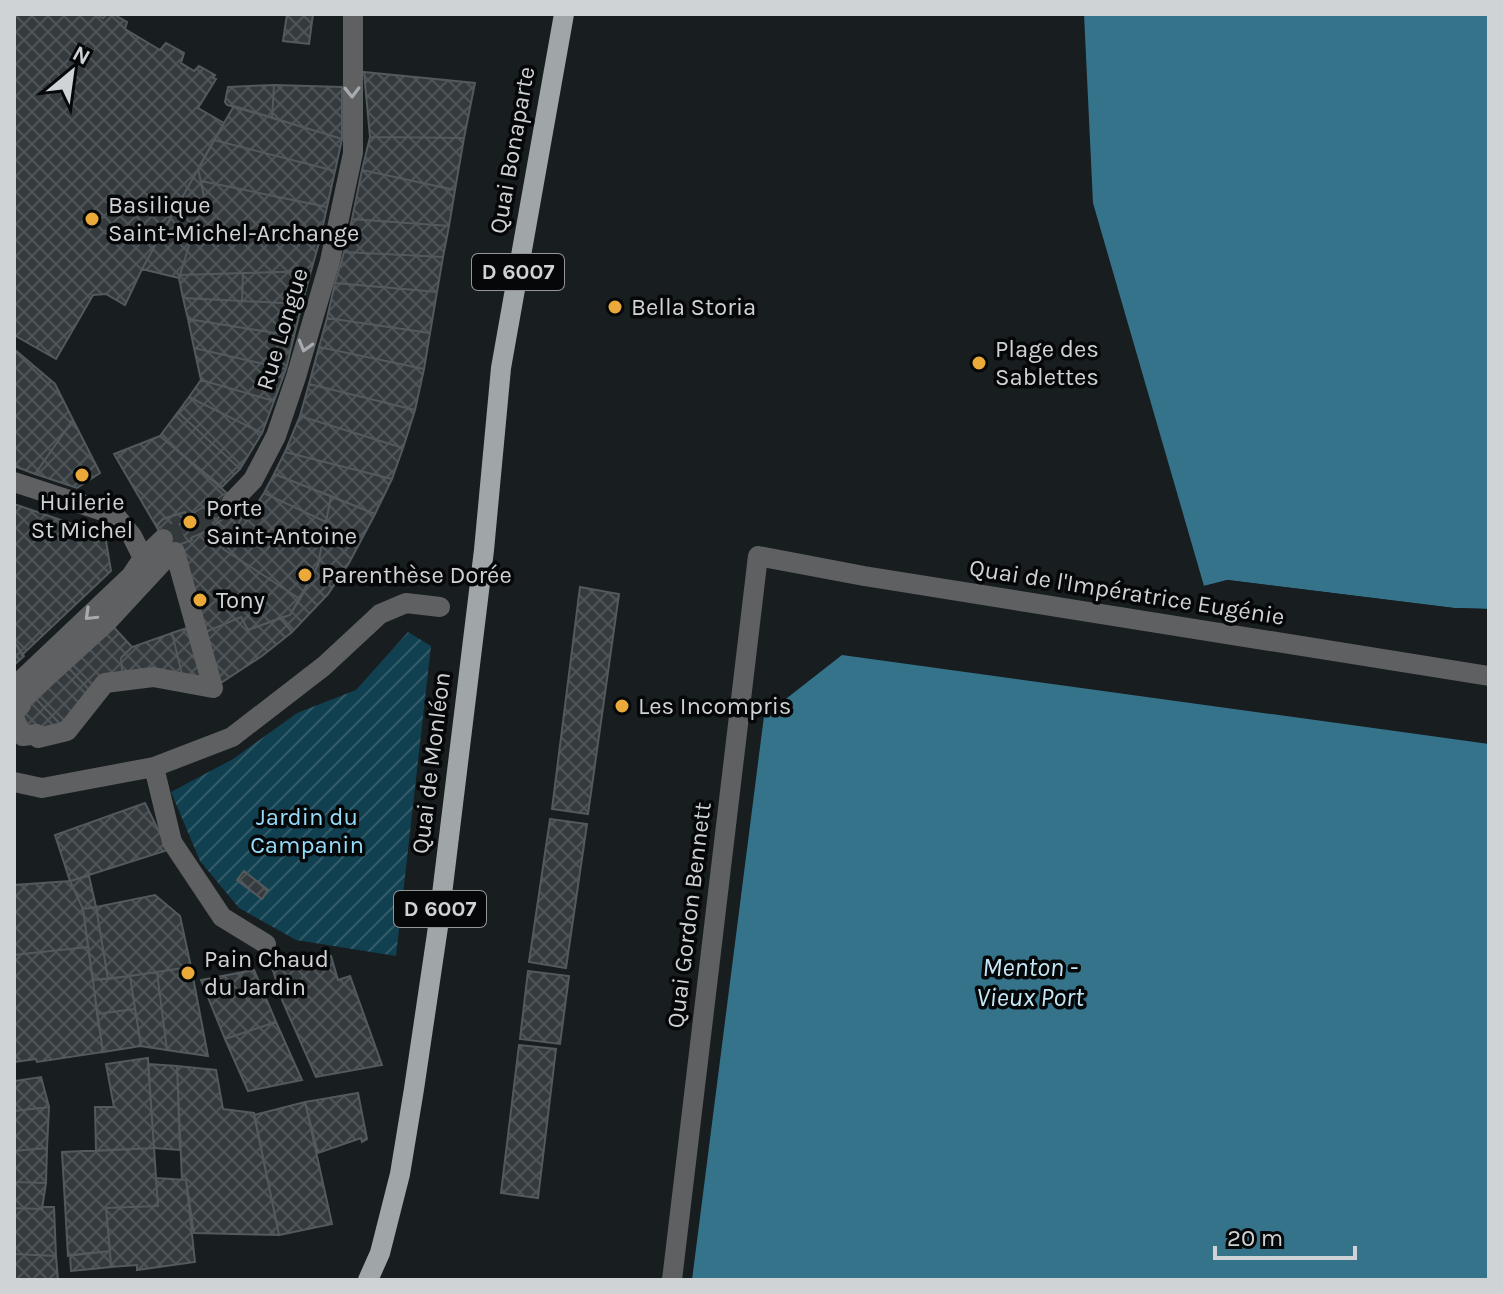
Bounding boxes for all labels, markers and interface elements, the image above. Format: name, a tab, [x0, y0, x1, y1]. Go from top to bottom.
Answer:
north arrow	[32, 32, 112, 112]
text: N	[68, 40, 94, 71]
street label: Quai Bonaparte	[484, 64, 540, 236]
one-way arrow	[343, 86, 361, 99]
place label: Basilique Saint-Michel-Archange	[108, 191, 359, 247]
marker: Basilique Saint-Michel-Archange	[83, 210, 101, 228]
road number: D 6007	[472, 254, 564, 290]
street label: Rue Longue	[250, 264, 314, 394]
place label: Bella Storia	[631, 293, 756, 321]
marker: Bella Storia	[606, 298, 624, 316]
place label: Plage des Sablettes	[995, 335, 1099, 391]
one-way arrow	[298, 339, 314, 352]
marker: Plage des Sablettes	[970, 354, 988, 372]
marker: Huilerie St Michel	[73, 466, 91, 484]
place label: Huilerie St Michel	[31, 488, 133, 544]
place label: Porte Saint-Antoine	[206, 494, 357, 550]
marker: Porte Saint-Antoine	[181, 513, 199, 531]
street label: Quai de l'Impératrice Eugénie	[967, 553, 1287, 631]
place label: Parenthèse Dorée	[321, 561, 512, 589]
marker: Parenthèse Dorée	[296, 566, 314, 584]
place label: Tony	[216, 586, 265, 614]
marker: Tony	[191, 591, 209, 609]
one-way arrow	[85, 606, 99, 620]
street label: Quai de Monléon	[406, 670, 456, 856]
place label: Les Incompris	[638, 692, 791, 720]
marker: Les Incompris	[613, 697, 631, 715]
street label: Quai Gordon Bennett	[661, 800, 717, 1030]
park label: Jardin du Campanin	[250, 803, 364, 859]
road number: D 6007	[394, 891, 486, 927]
place label: Pain Chaud du Jardin	[204, 945, 329, 1001]
water label: Menton - Vieux Port	[976, 952, 1085, 1013]
marker: Pain Chaud du Jardin	[179, 964, 197, 982]
scale bar	[1215, 1210, 1355, 1260]
text: 20 m	[1227, 1224, 1283, 1252]

